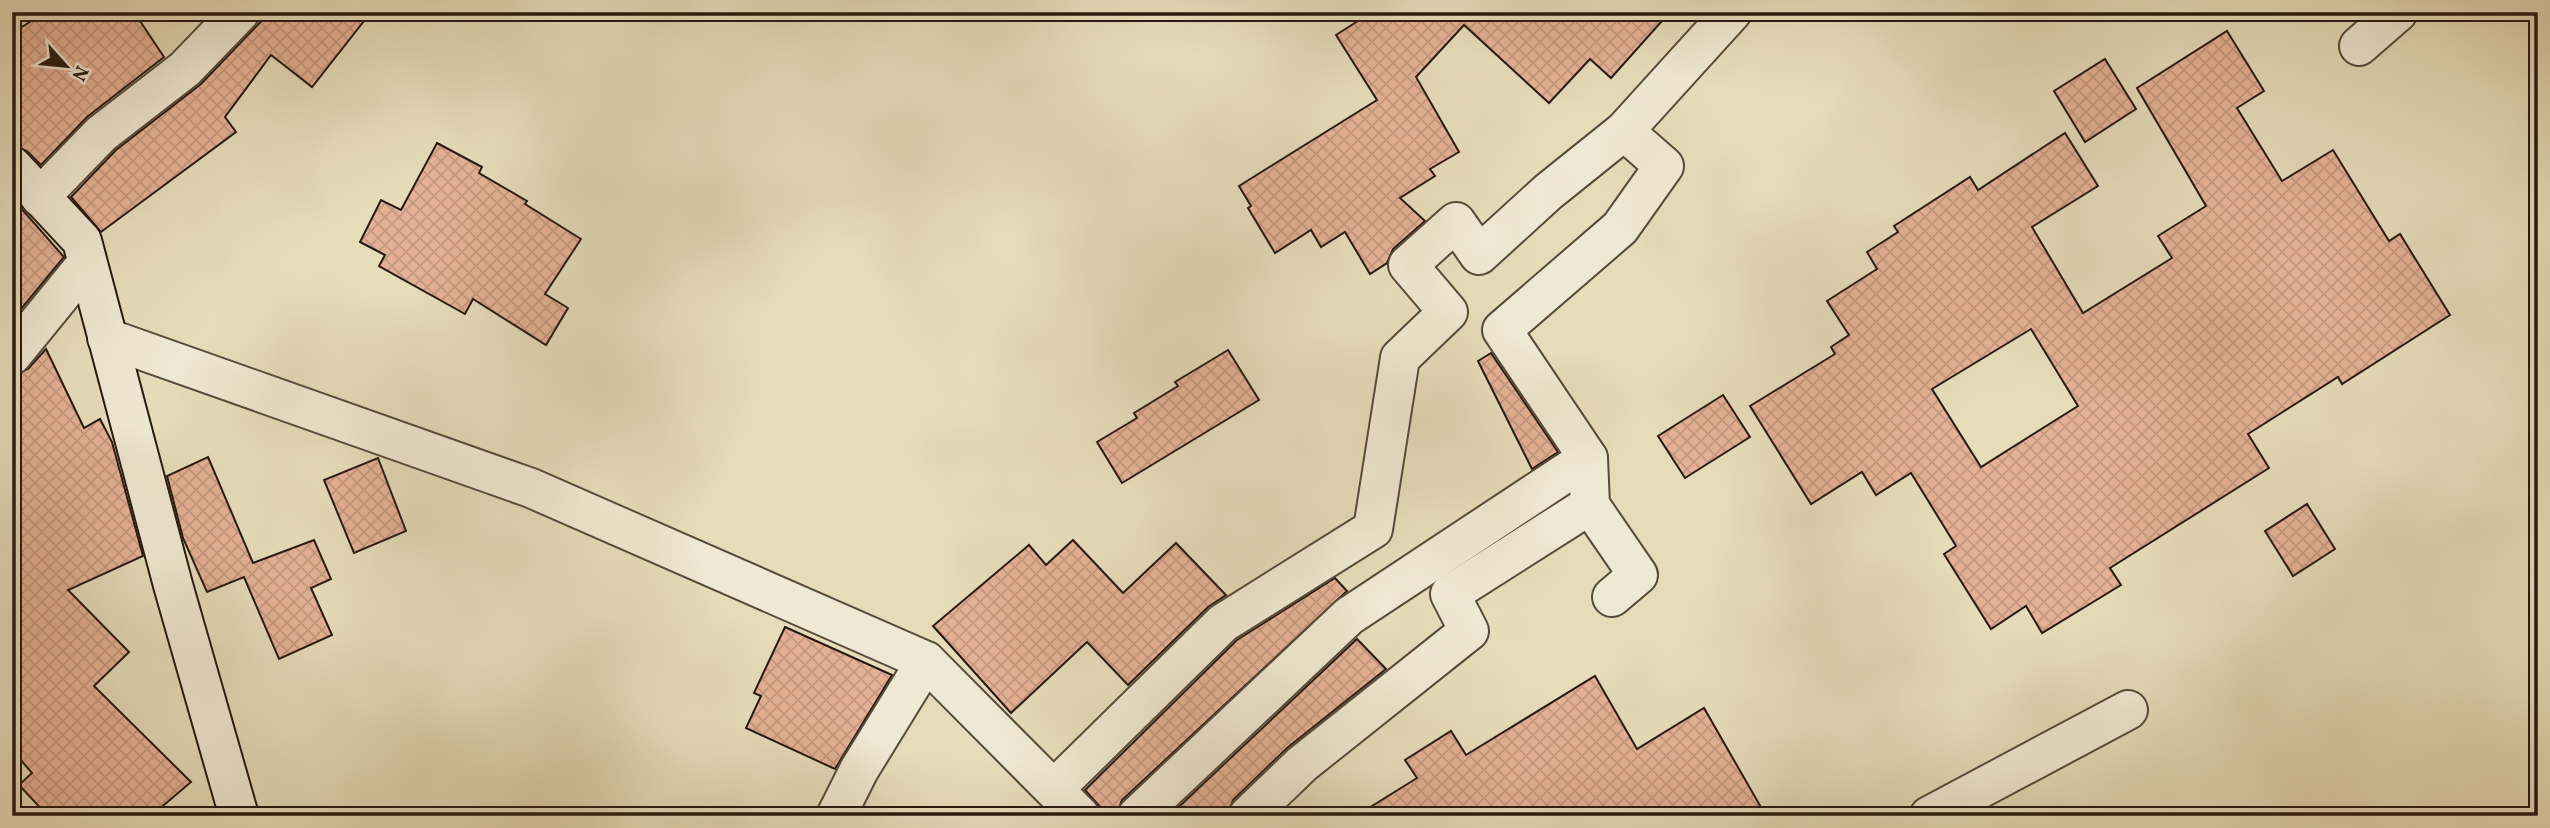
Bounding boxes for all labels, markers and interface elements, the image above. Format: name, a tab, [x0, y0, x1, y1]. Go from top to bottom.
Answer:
north arrow	[32, 32, 102, 102]
text: N	[65, 61, 94, 85]

